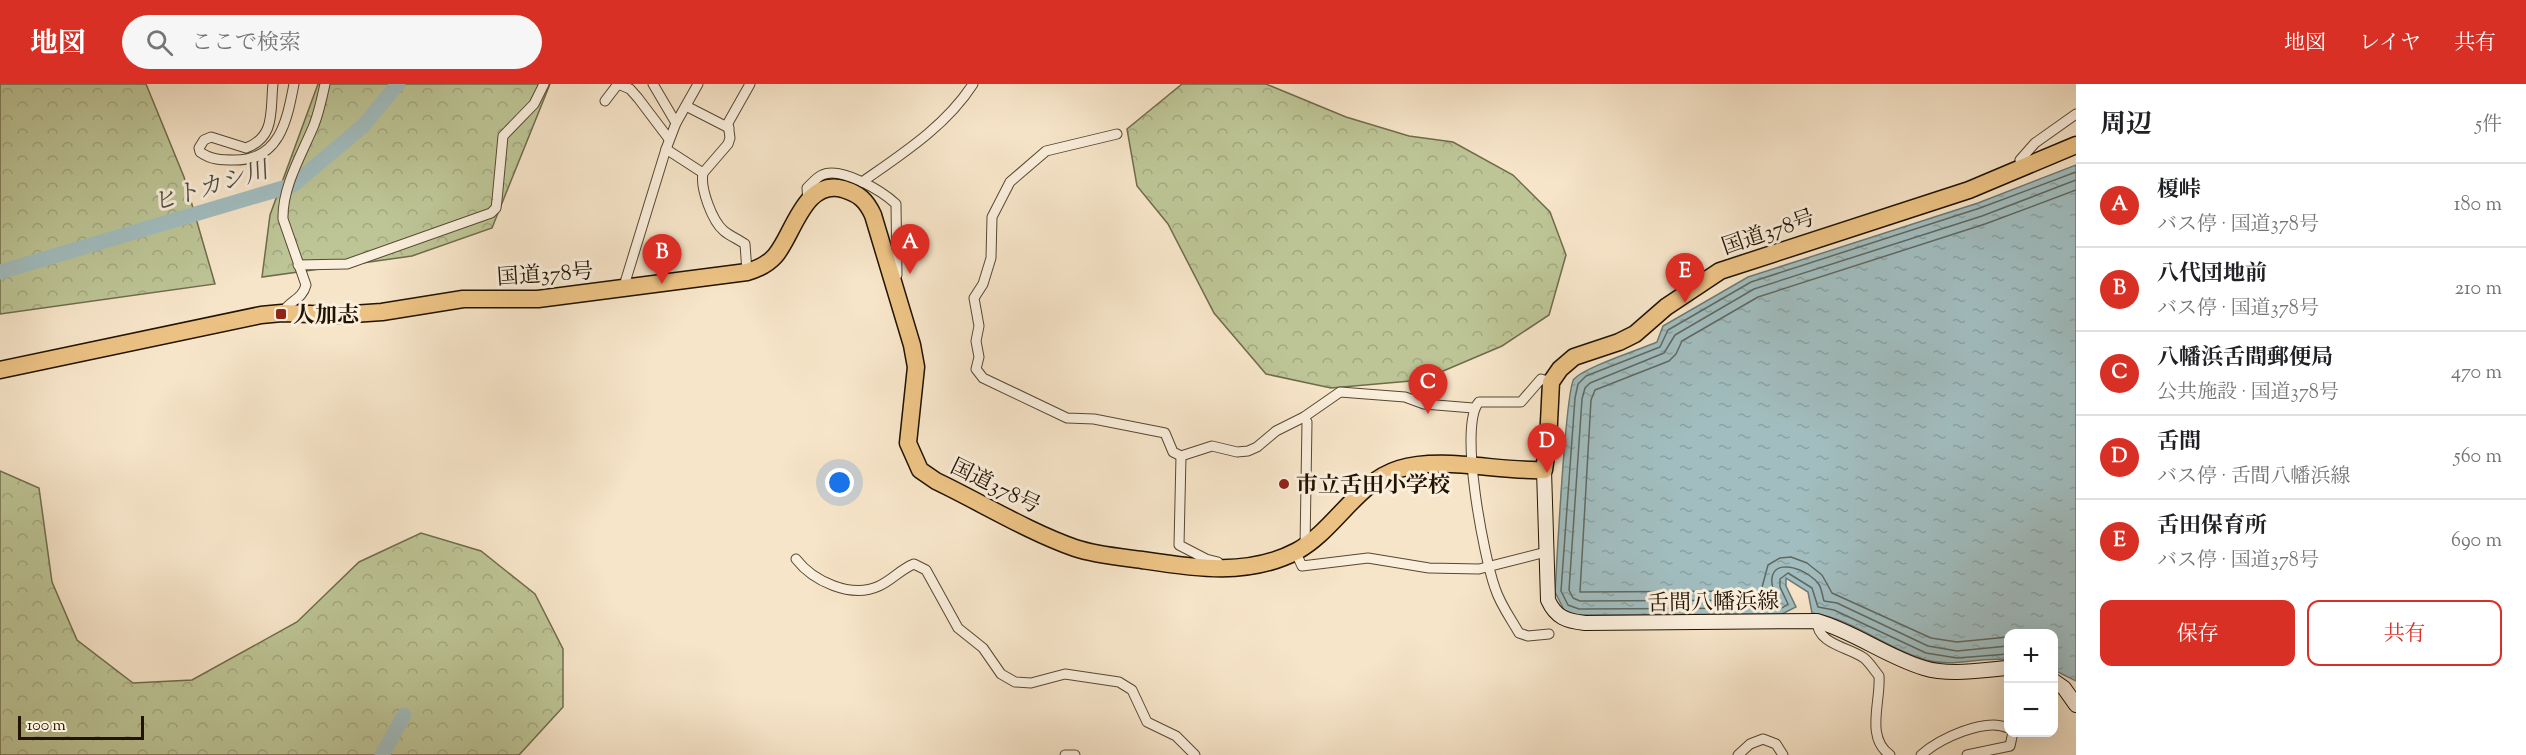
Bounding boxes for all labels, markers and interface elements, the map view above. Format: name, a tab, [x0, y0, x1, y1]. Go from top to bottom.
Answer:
search box	[122, 15, 542, 69]
text: 地図	[30, 25, 86, 65]
icon: search	[143, 26, 176, 59]
text: ここで検索	[191, 28, 301, 60]
text: 地図	[2284, 29, 2326, 59]
text: レイヤ	[2359, 29, 2421, 59]
text: 共有	[2454, 29, 2496, 59]
text: 周辺	[2100, 107, 2152, 144]
text: 5件	[2475, 111, 2502, 140]
water label: ヒトカシ川	[149, 153, 275, 222]
text: 榎峠	[2157, 175, 2201, 207]
text: A	[2111, 191, 2128, 220]
text: 180 m	[2454, 191, 2502, 220]
street label: 国道378号	[1718, 203, 1820, 265]
text: バス停 · 国道378号	[2157, 211, 2319, 240]
pin: A	[890, 224, 930, 274]
pin: B	[642, 234, 682, 284]
pin: E	[1666, 254, 1704, 303]
street label: 国道378号	[496, 257, 595, 295]
text: 八代団地前	[2157, 259, 2267, 291]
text: B	[2113, 275, 2126, 304]
text: 210 m	[2455, 275, 2502, 304]
text: バス停 · 国道378号	[2157, 295, 2319, 324]
place label: 人加志	[293, 301, 359, 333]
marker: 人加志	[274, 307, 288, 321]
text: 八幡浜舌間郵便局	[2157, 343, 2333, 375]
text: C	[2111, 359, 2128, 388]
text: 470 m	[2451, 359, 2502, 388]
pin: C	[1408, 364, 1448, 414]
text: 公共施設 · 国道378号	[2157, 379, 2339, 408]
pin: D	[1528, 424, 1566, 473]
text: 舌間	[2157, 427, 2201, 459]
text: D	[2112, 443, 2127, 472]
text: 560 m	[2454, 443, 2502, 472]
street label: 国道378号	[944, 452, 1045, 523]
text: バス停 · 舌間八幡浜線	[2157, 463, 2351, 492]
your location	[825, 468, 854, 497]
place label: 市立舌田小学校	[1296, 471, 1450, 503]
marker: 市立舌田小学校	[1277, 477, 1291, 491]
text: 舌田保育所	[2157, 511, 2267, 543]
text: E	[2113, 527, 2126, 556]
text: 690 m	[2451, 527, 2502, 556]
text: バス停 · 国道378号	[2157, 547, 2319, 576]
street label: 舌間八幡浜線	[1647, 587, 1779, 621]
button: 保存	[2100, 600, 2295, 666]
button: 共有	[2307, 600, 2502, 666]
map controls	[2004, 629, 2058, 737]
button: +	[2004, 629, 2058, 683]
button: −	[2004, 683, 2058, 737]
scale bar	[18, 713, 144, 740]
text: 100 m	[27, 715, 66, 738]

